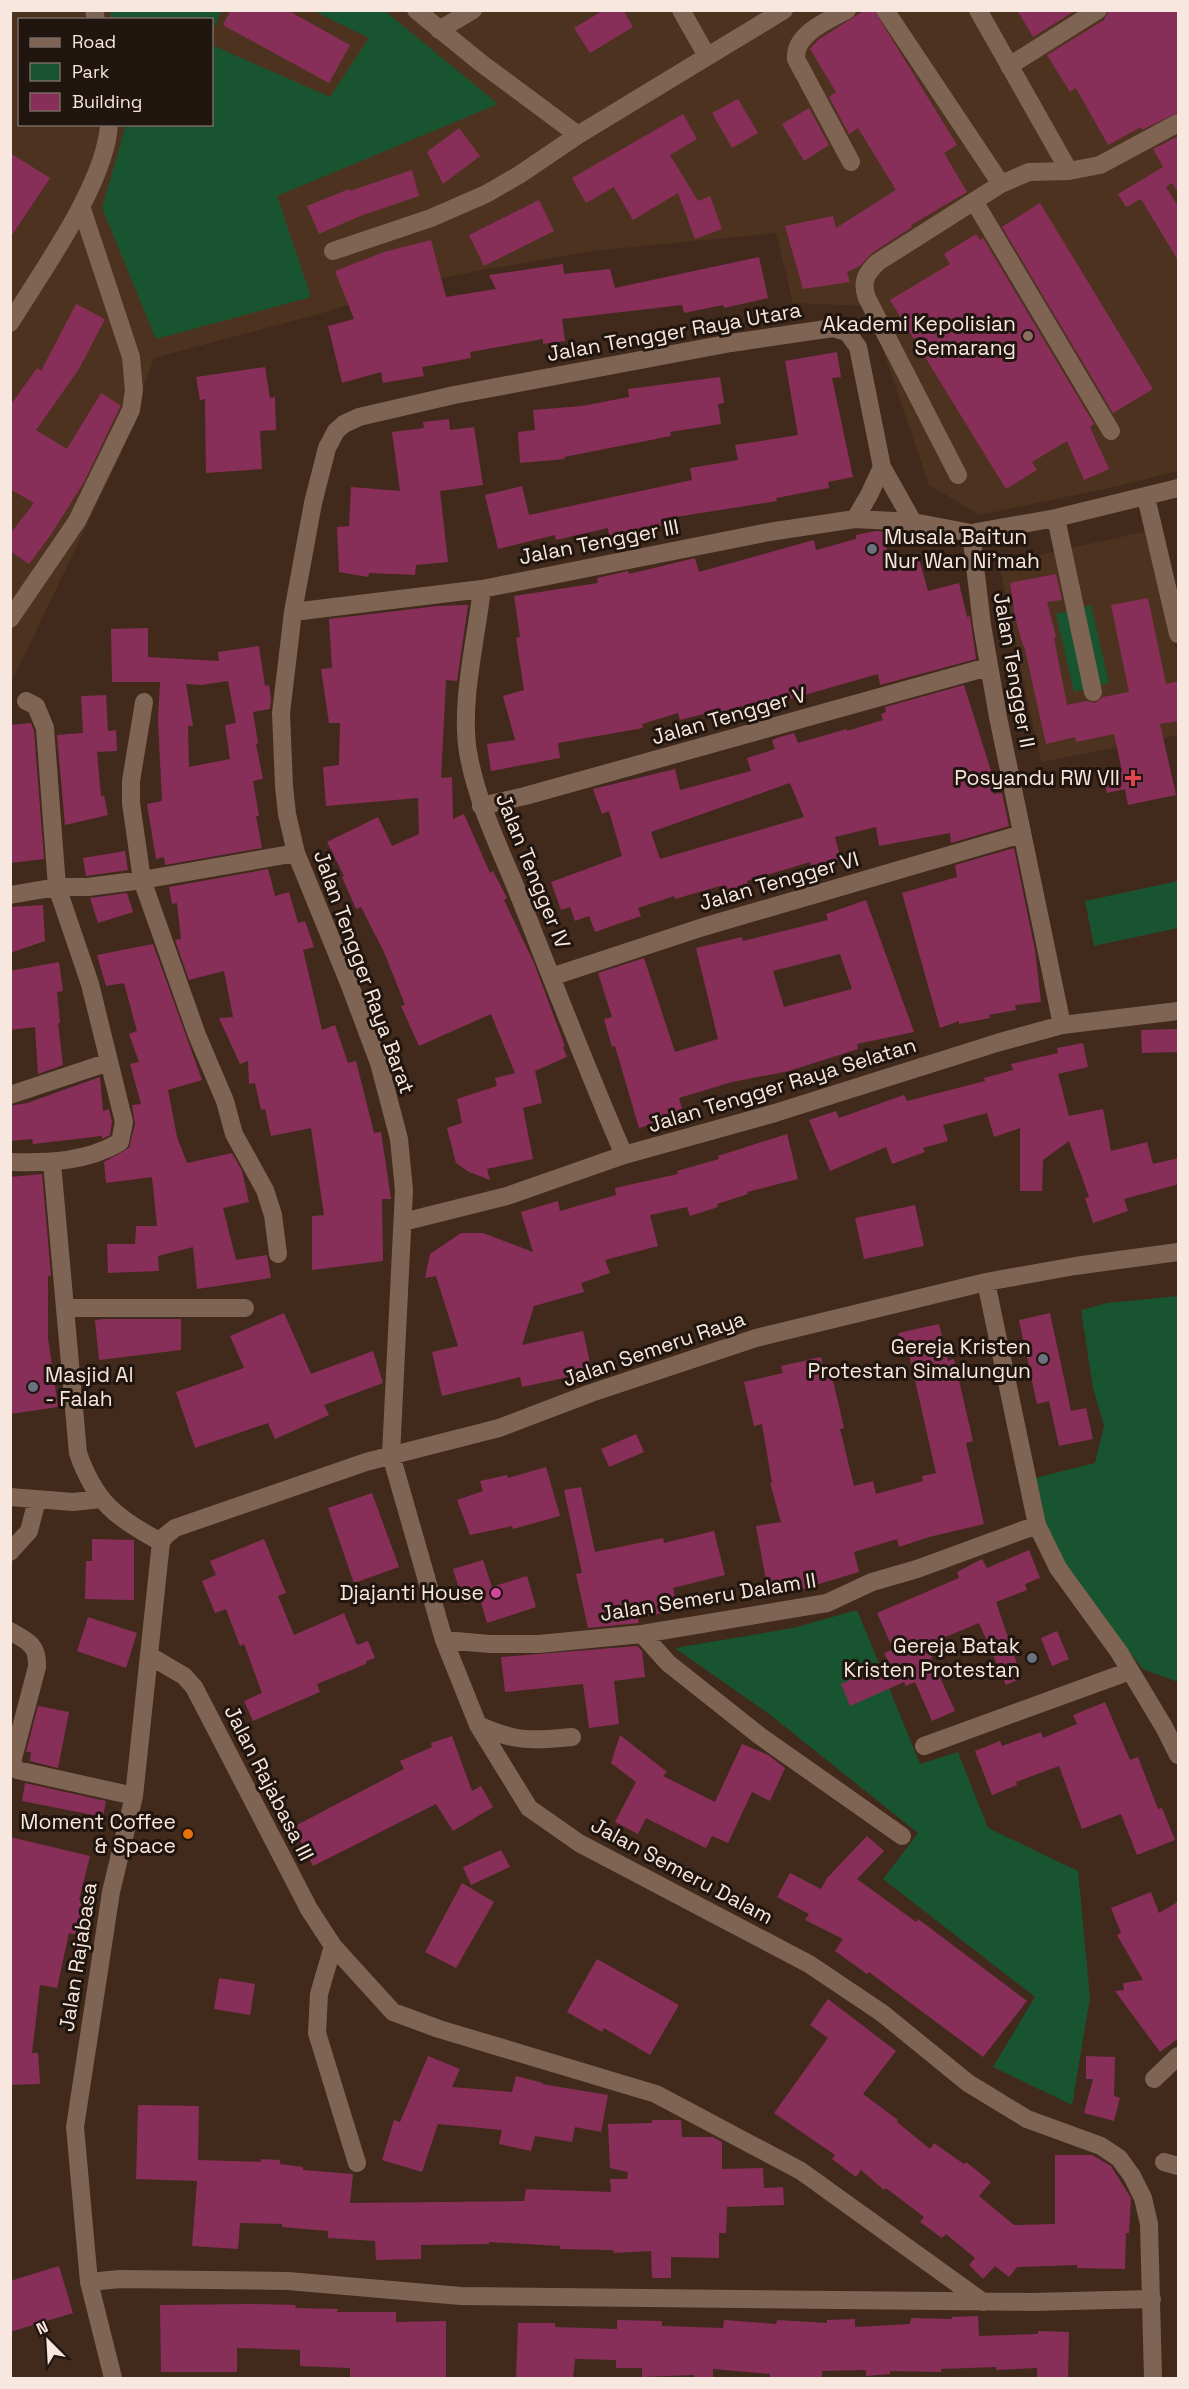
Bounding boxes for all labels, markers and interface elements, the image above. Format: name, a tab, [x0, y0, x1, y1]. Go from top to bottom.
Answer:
legend	[18, 18, 213, 126]
text: Road	[72, 30, 116, 53]
text: Park	[72, 60, 110, 83]
text: Building	[72, 90, 142, 113]
street label: Jalan Tengger Raya Utara	[545, 296, 803, 367]
place label: Akademi Kepolisian Semarang	[823, 310, 1016, 361]
marker: Akademi Kepolisian Semarang	[1021, 329, 1035, 343]
street label: Jalan Tengger III	[517, 513, 681, 570]
place label: Musala Baitun Nur Wan Ni'mah	[884, 523, 1040, 574]
marker: Musala Baitun Nur Wan Ni'mah	[865, 542, 879, 556]
street label: Jalan Tengger II	[988, 590, 1041, 750]
street label: Jalan Tengger V	[648, 680, 809, 751]
place label: Posyandu RW VII	[954, 764, 1120, 791]
marker: Posyandu RW VII	[1124, 769, 1142, 787]
street label: Jalan Tengger IV	[490, 789, 577, 953]
street label: Jalan Tengger VI	[696, 845, 862, 916]
street label: Jalan Tengger Raya Barat	[308, 846, 421, 1097]
street label: Jalan Tengger Raya Selatan	[645, 1031, 919, 1138]
street label: Jalan Semeru Raya	[559, 1305, 749, 1392]
place label: Gereja Kristen Protestan Simalungun	[808, 1333, 1031, 1384]
marker: Gereja Kristen Protestan Simalungun	[1036, 1352, 1050, 1366]
place label: Masjid Al - Falah	[45, 1361, 134, 1412]
marker: Masjid Al - Falah	[26, 1380, 40, 1394]
street label: Jalan Semeru Dalam II	[598, 1566, 818, 1627]
place label: Djajanti House	[340, 1579, 484, 1606]
marker: Djajanti House	[489, 1586, 503, 1600]
place label: Gereja Batak Kristen Protestan	[844, 1632, 1020, 1683]
marker: Gereja Batak Kristen Protestan	[1025, 1651, 1039, 1665]
street label: Jalan Rajabasa III	[219, 1700, 320, 1865]
place label: Moment Coffee & Space	[20, 1808, 176, 1859]
street label: Jalan Semeru Dalam	[586, 1811, 778, 1930]
marker: Moment Coffee & Space	[181, 1827, 195, 1841]
street label: Jalan Rajabasa	[52, 1880, 103, 2033]
north arrow	[18, 2311, 78, 2371]
text: N	[33, 2316, 51, 2340]

